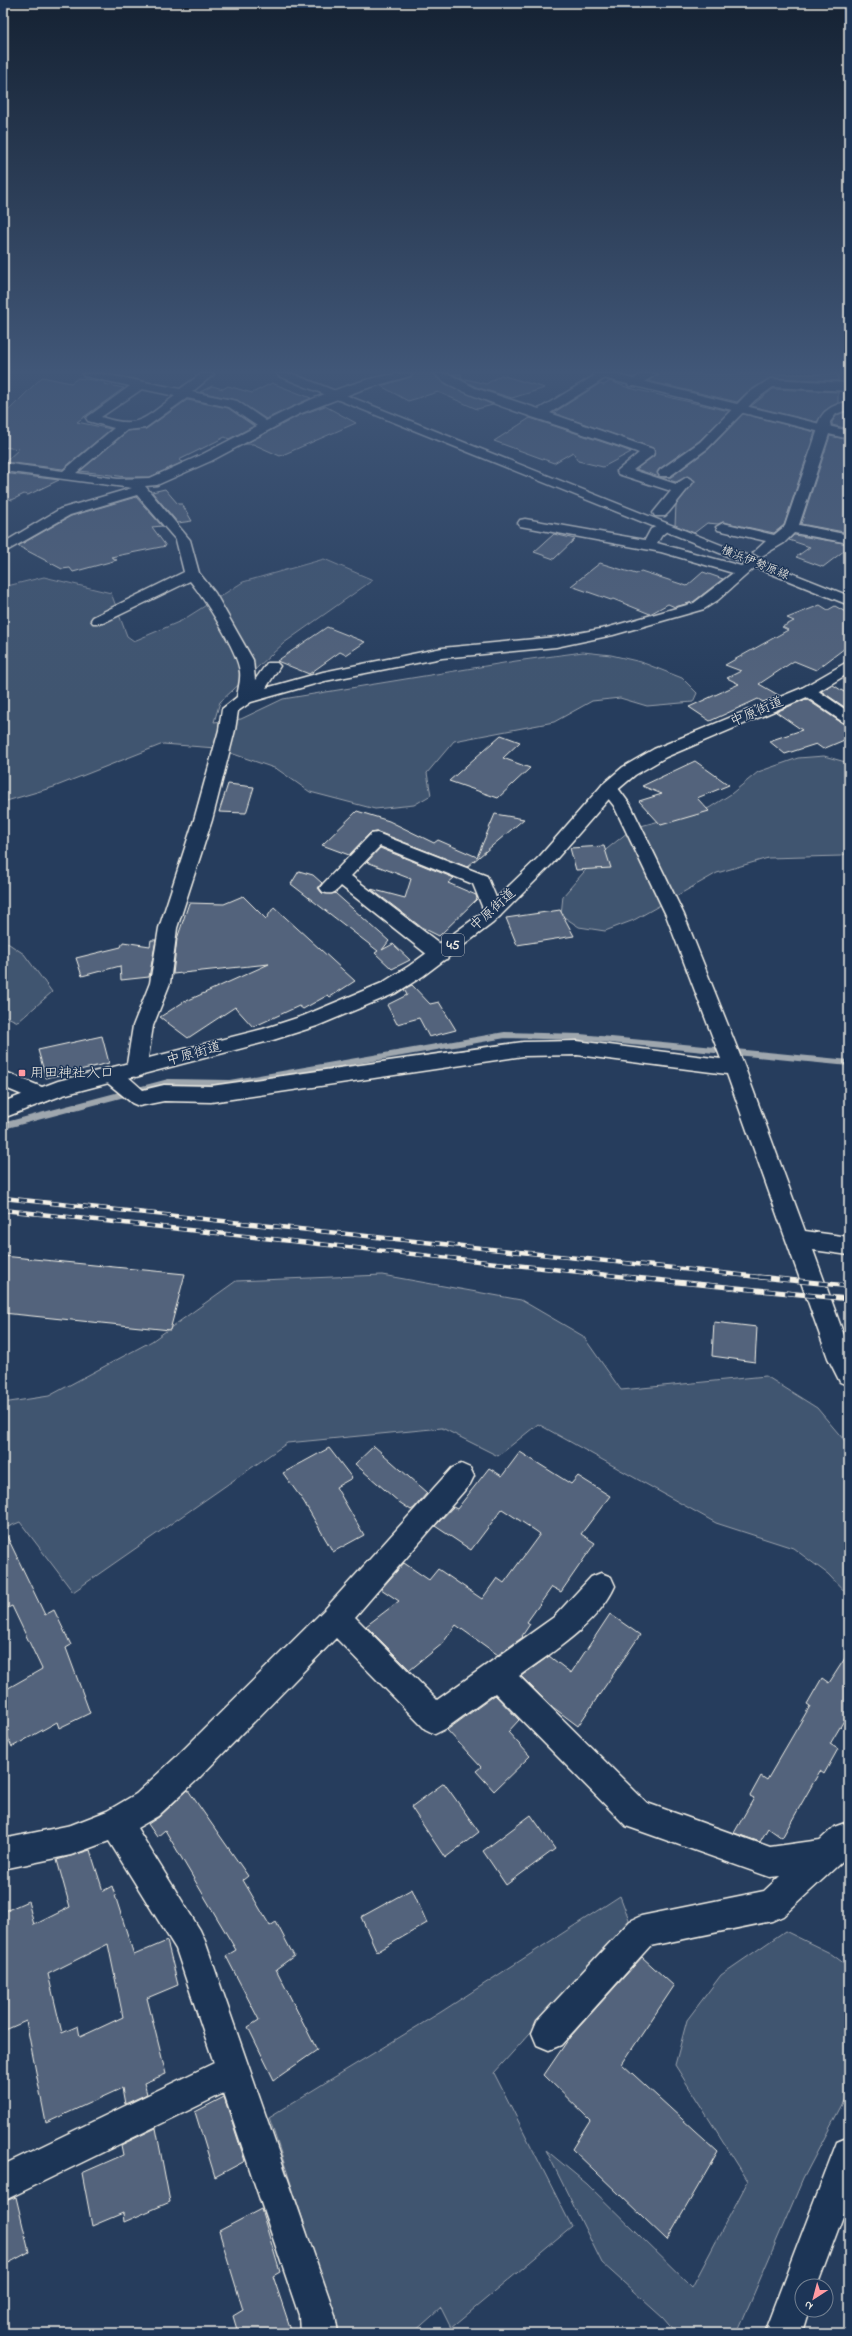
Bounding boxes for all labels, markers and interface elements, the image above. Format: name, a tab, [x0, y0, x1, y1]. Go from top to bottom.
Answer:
street label: 横浜伊勢原線	[718, 541, 792, 585]
street label: 中原街道	[727, 691, 787, 733]
street label: 中原街道	[465, 883, 521, 937]
road number: 45	[442, 934, 464, 956]
street label: 中原街道	[164, 1037, 224, 1071]
place label: 用田神社入口	[30, 1063, 114, 1084]
marker: 用田神社入口	[17, 1068, 27, 1078]
north arrow	[794, 2278, 834, 2318]
text: N	[801, 2297, 816, 2314]

